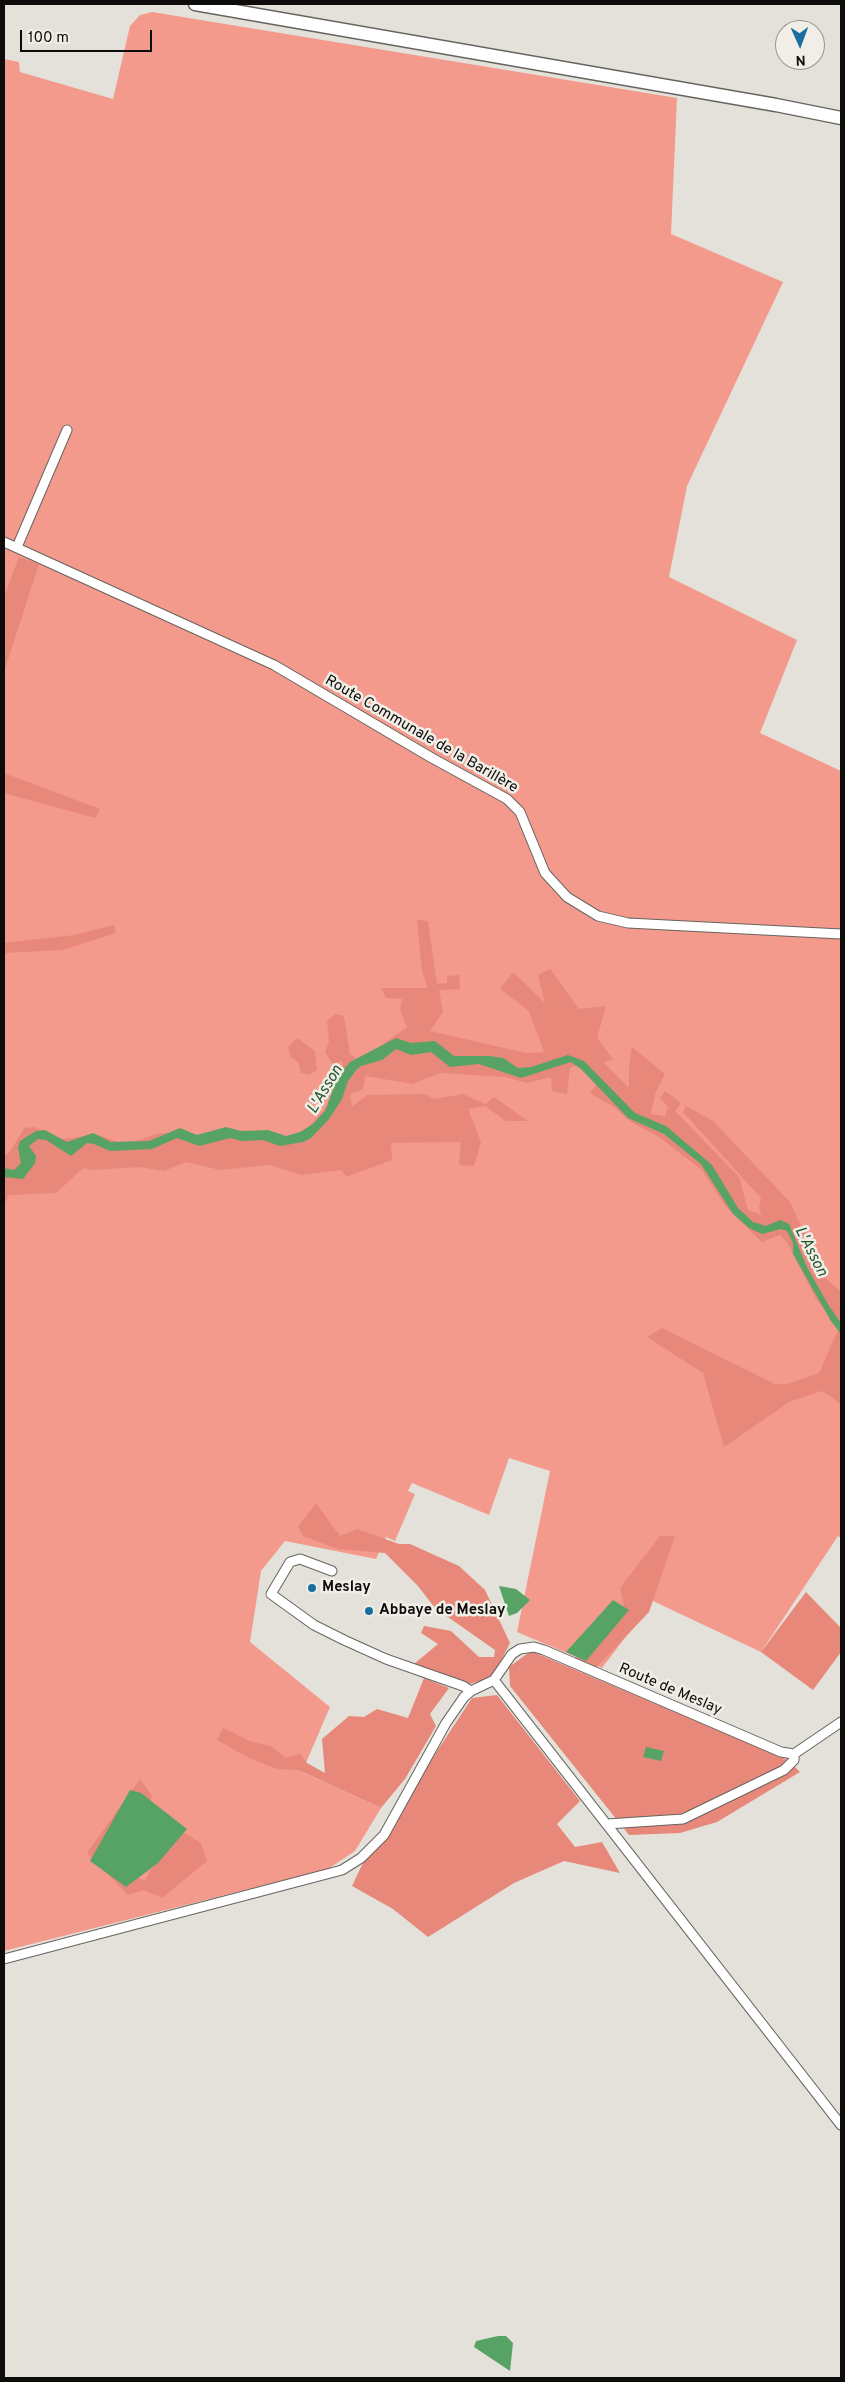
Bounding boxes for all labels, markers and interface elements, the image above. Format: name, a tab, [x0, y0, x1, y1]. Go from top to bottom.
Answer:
scale bar	[22, 20, 155, 52]
north arrow	[775, 20, 825, 70]
text: 100 m	[28, 29, 69, 48]
text: N	[795, 51, 806, 68]
street label: Route Communale de la Barillère	[321, 672, 521, 798]
water label: L'Asson	[304, 1062, 348, 1118]
water label: L'Asson	[789, 1224, 831, 1280]
place label: Meslay	[322, 1579, 371, 1597]
marker: Meslay	[306, 1582, 318, 1594]
place label: Abbaye de Meslay	[379, 1602, 505, 1620]
marker: Abbaye de Meslay	[363, 1605, 375, 1617]
street label: Route de Meslay	[616, 1660, 724, 1720]

